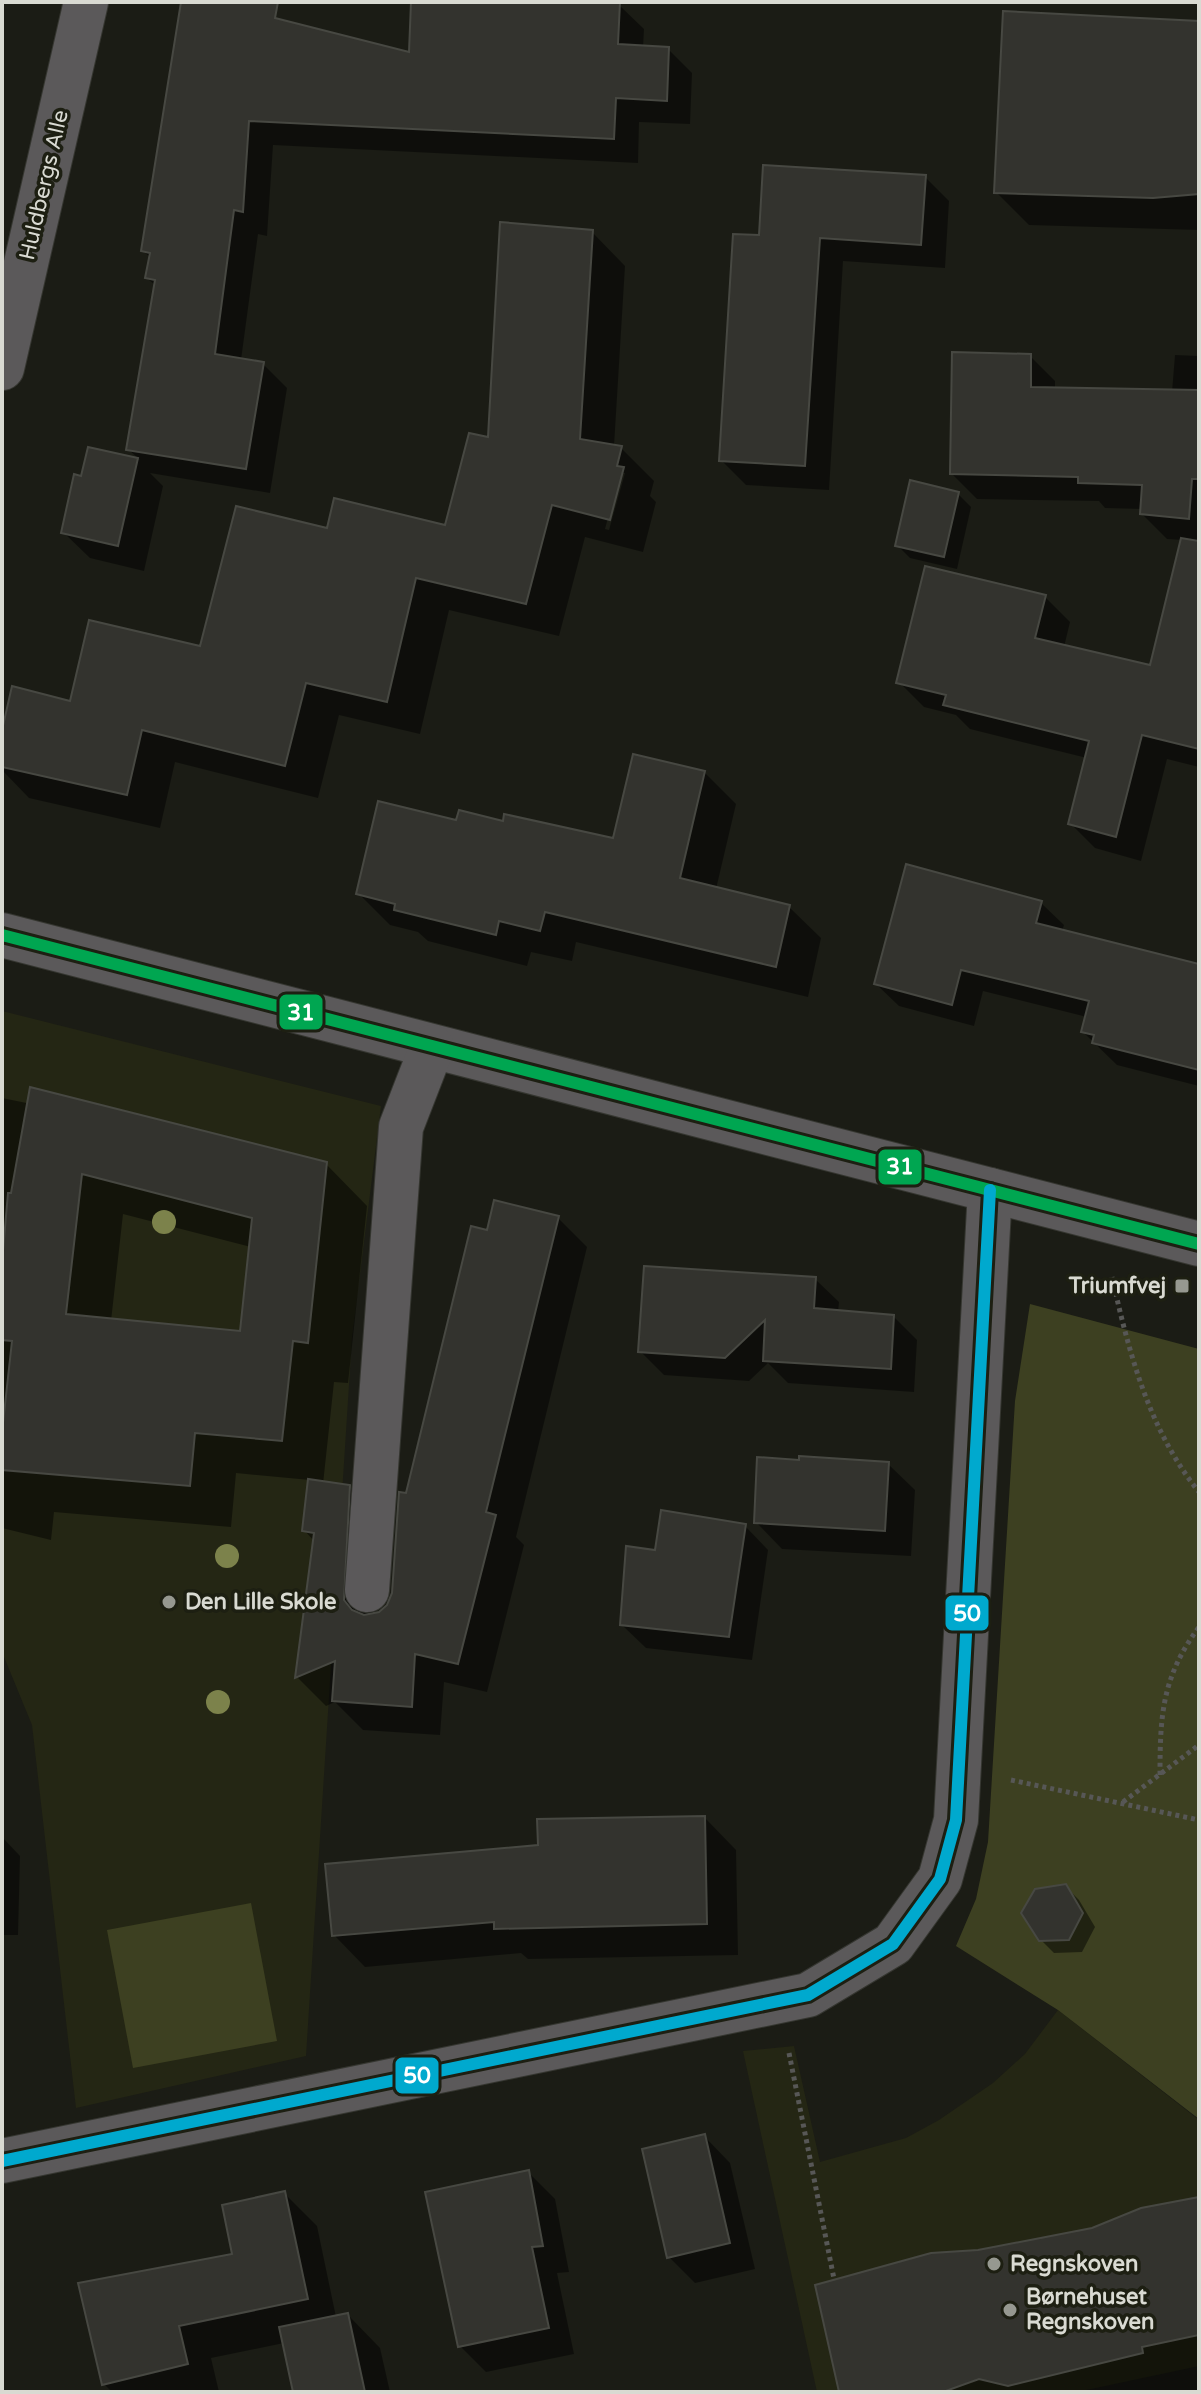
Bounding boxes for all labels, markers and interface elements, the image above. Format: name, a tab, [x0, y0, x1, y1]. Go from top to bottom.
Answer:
street label: Huldbergs Alle	[14, 107, 74, 263]
line badge: 31	[278, 993, 324, 1031]
text: 31	[287, 1000, 315, 1026]
line badge: 31	[877, 1148, 923, 1186]
text: 31	[886, 1154, 914, 1180]
place label: Triumfvej	[1068, 1273, 1166, 1299]
marker: Triumfvej	[1173, 1277, 1191, 1295]
place label: Den Lille Skole	[185, 1589, 336, 1615]
marker: Den Lille Skole	[160, 1593, 178, 1611]
line badge: 50	[944, 1594, 990, 1632]
text: 50	[953, 1601, 981, 1627]
line badge: 50	[394, 2056, 440, 2095]
text: 50	[403, 2063, 431, 2089]
place label: Regnskoven	[1010, 2251, 1138, 2277]
marker: Regnskoven	[985, 2255, 1003, 2273]
place label: Børnehuset Regnskoven	[1026, 2284, 1154, 2335]
marker: Børnehuset Regnskoven	[1001, 2301, 1019, 2319]

